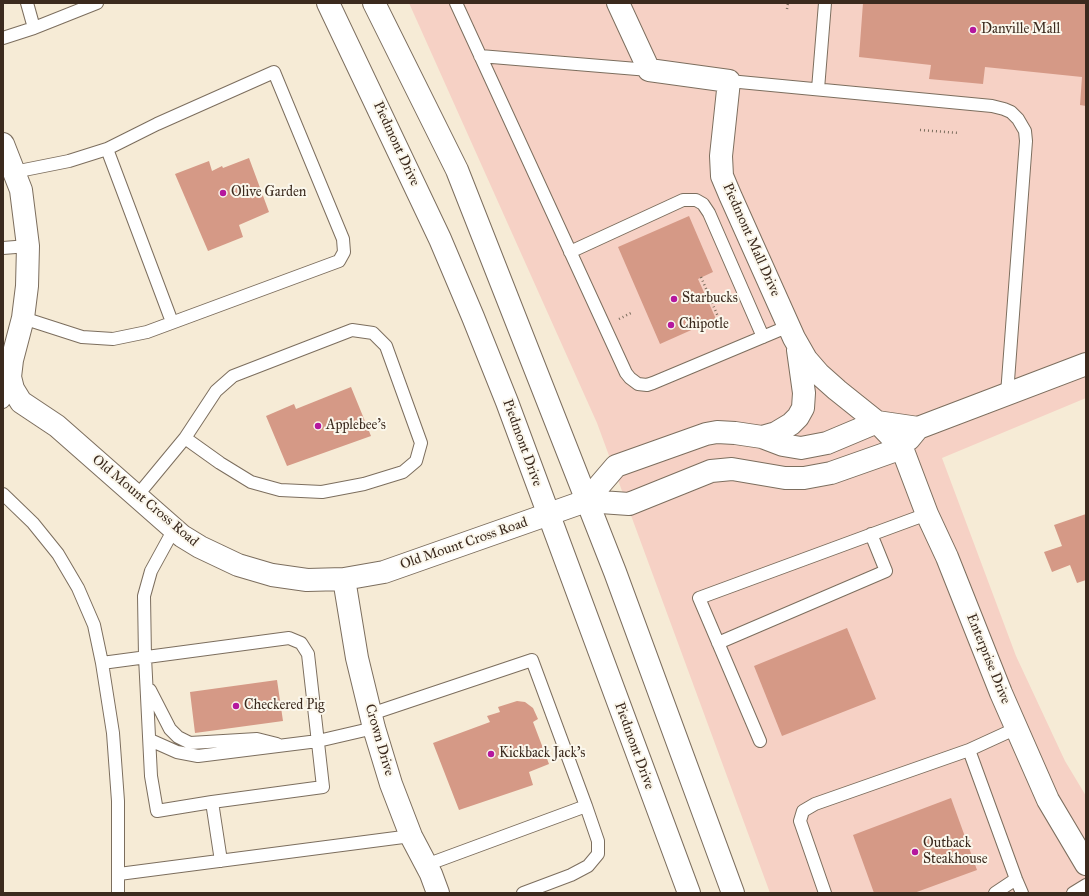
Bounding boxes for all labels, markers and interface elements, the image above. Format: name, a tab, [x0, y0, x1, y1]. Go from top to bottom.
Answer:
place label: Danville Mall	[981, 22, 1060, 38]
marker: Danville Mall	[968, 25, 978, 35]
street label: Piedmont Drive	[369, 99, 423, 189]
street label: Piedmont Mall Drive	[718, 181, 784, 299]
place label: Olive Garden	[231, 185, 306, 201]
marker: Olive Garden	[218, 188, 228, 198]
place label: Starbucks	[682, 291, 738, 307]
marker: Starbucks	[669, 294, 679, 304]
place label: Chipotle	[679, 317, 729, 333]
marker: Chipotle	[666, 320, 676, 330]
street label: Piedmont Drive	[498, 397, 546, 489]
place label: Applebee's	[326, 418, 386, 434]
marker: Applebee's	[313, 421, 323, 431]
street label: Old Mount Cross Road	[88, 452, 202, 550]
street label: Old Mount Cross Road	[398, 514, 530, 574]
street label: Enterprise Drive	[962, 611, 1014, 707]
place label: Checkered Pig	[244, 698, 325, 714]
street label: Piedmont Drive	[610, 700, 658, 792]
marker: Checkered Pig	[231, 701, 241, 711]
street label: Crown Drive	[361, 702, 397, 778]
place label: Kickback Jack's	[499, 746, 585, 762]
marker: Kickback Jack's	[486, 749, 496, 759]
place label: Outback Steakhouse	[923, 836, 988, 868]
marker: Outback Steakhouse	[910, 847, 920, 857]

